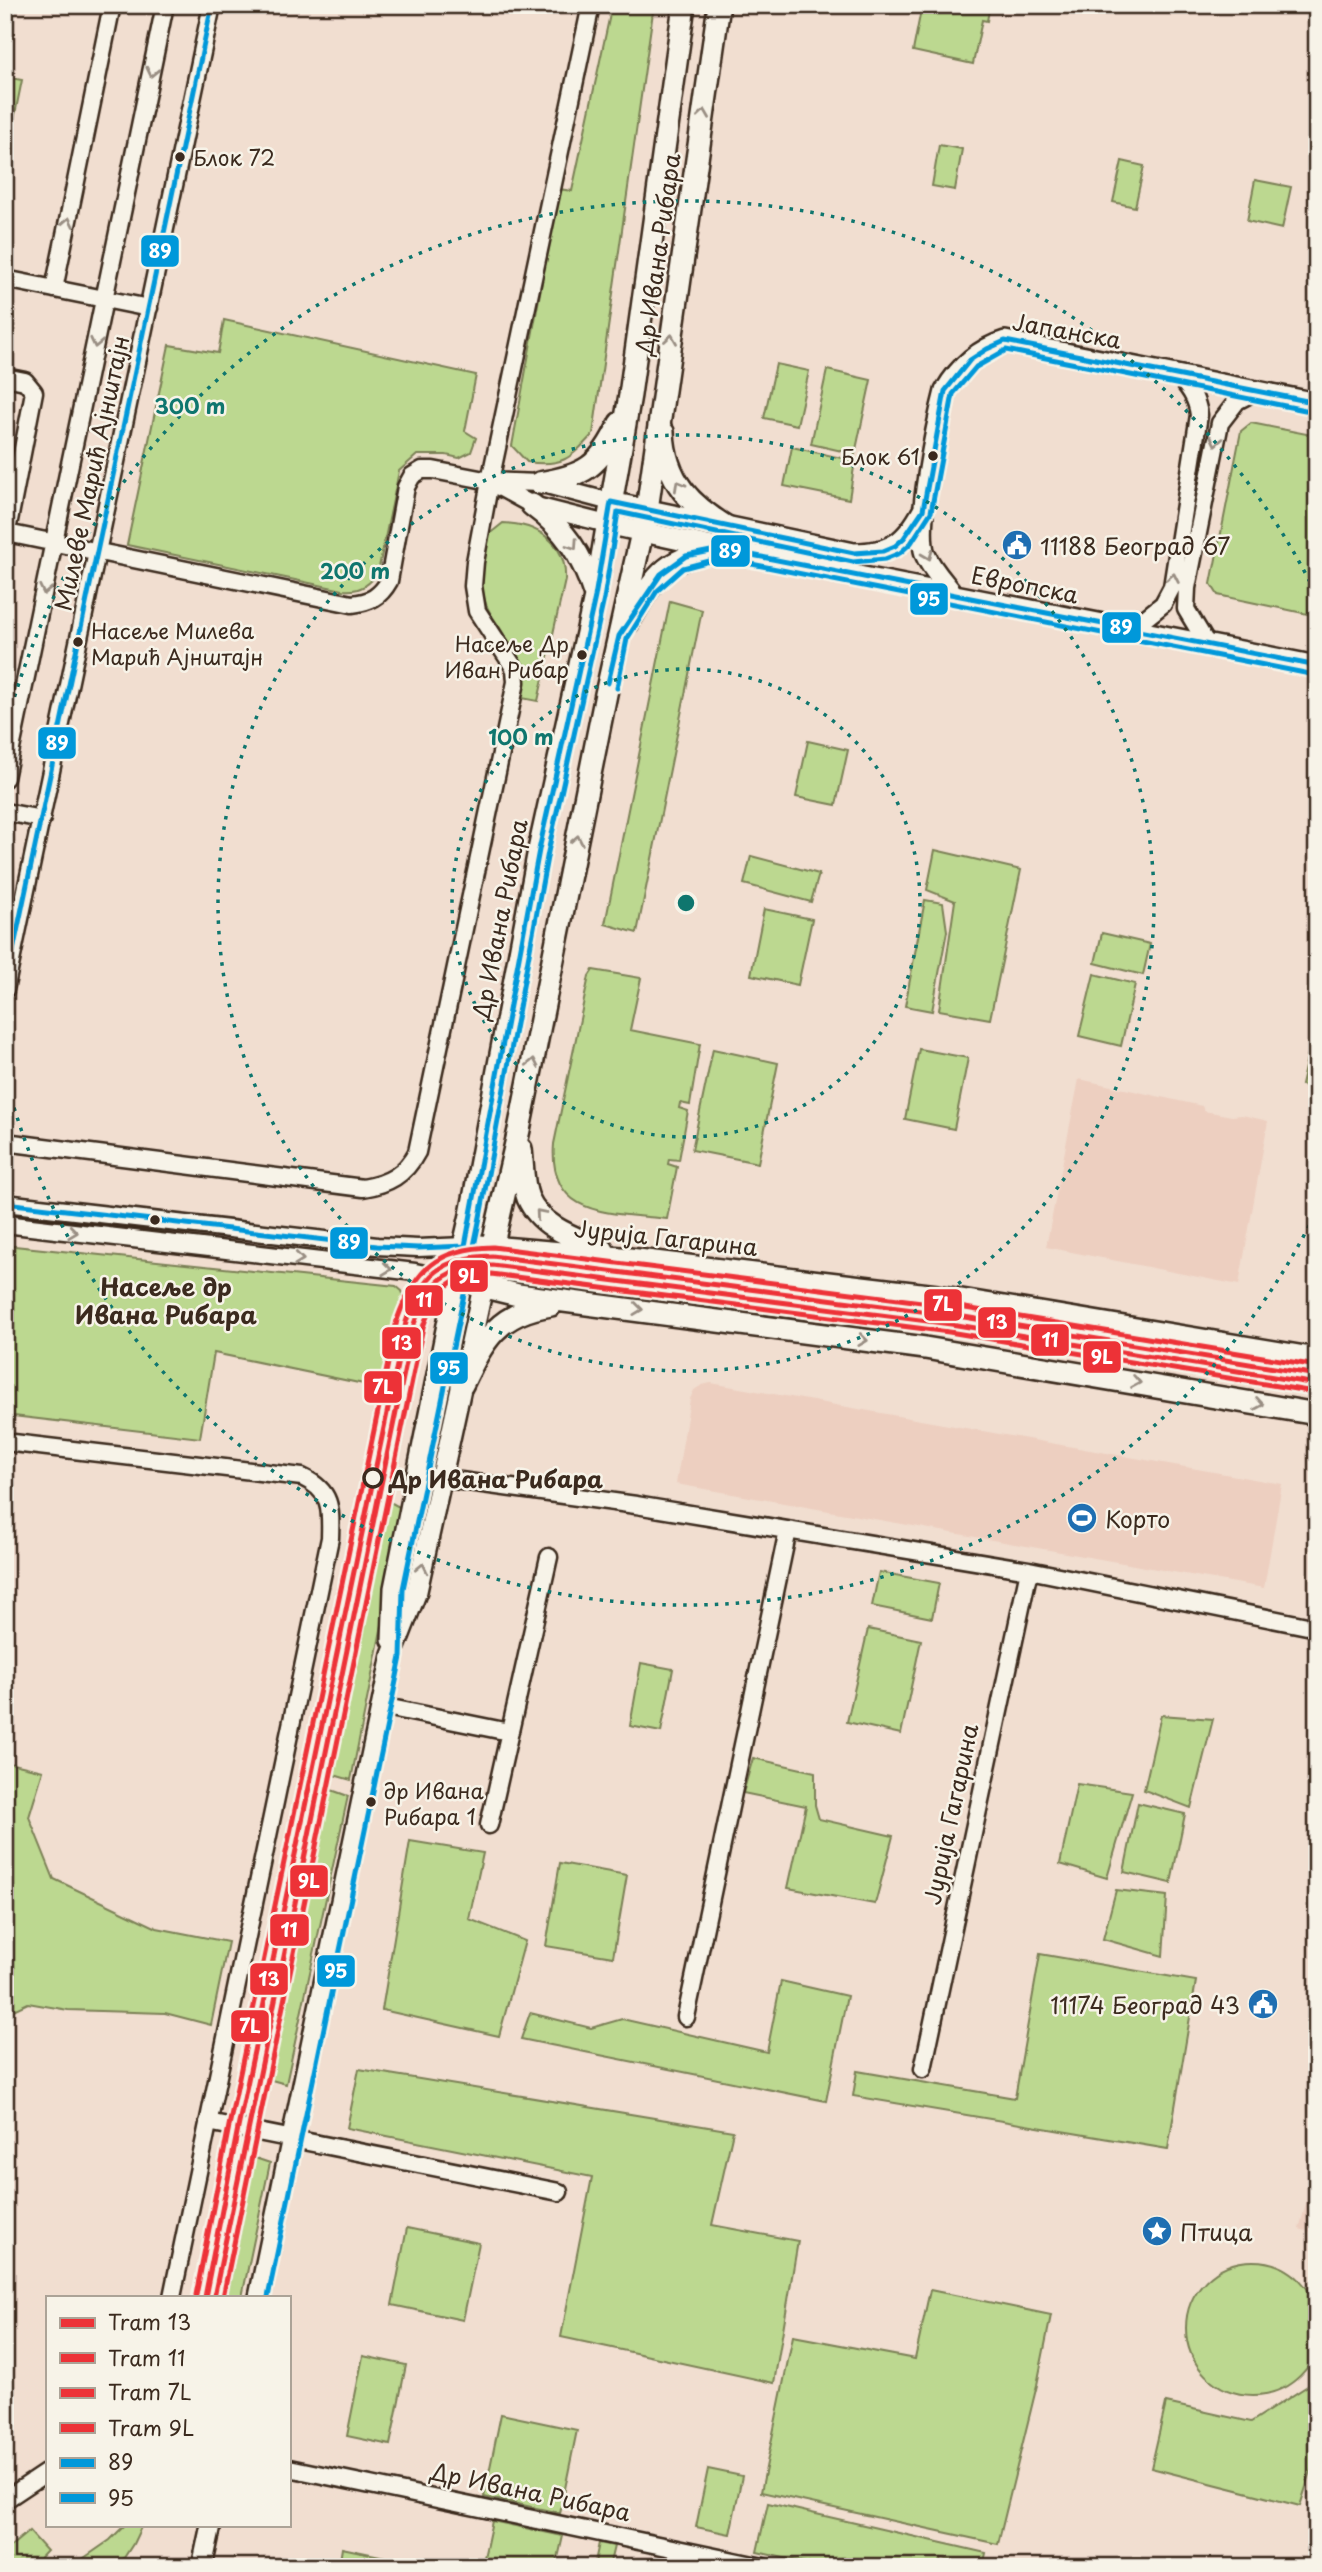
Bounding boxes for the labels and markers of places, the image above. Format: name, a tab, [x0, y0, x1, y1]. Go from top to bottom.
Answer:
place label: Блок 72	[193, 141, 275, 173]
marker: Блок 72	[173, 150, 187, 164]
place label: Блок 61	[841, 440, 920, 472]
marker: Блок 61	[926, 449, 940, 463]
public building icon: 11188 Београд 67	[1000, 528, 1034, 562]
place label: 11188 Београд 67	[1040, 528, 1230, 563]
place label: Насеље Милева Марић Ајнштајн	[91, 614, 263, 672]
place label: Насеље Др Иван Рибар	[445, 627, 569, 685]
marker: Насеље Милева Марић Ајнштајн	[71, 635, 85, 649]
marker: Насеље Др Иван Рибар	[575, 648, 589, 662]
centre of rings	[674, 891, 698, 915]
unlabelled marker	[148, 1213, 162, 1227]
place label: Др Ивана Рибара	[388, 1461, 603, 1496]
marker: Др Ивана Рибара	[363, 1468, 383, 1488]
sports icon: Корто	[1065, 1501, 1099, 1535]
place label: Корто	[1105, 1501, 1170, 1536]
place label: др Ивана Рибара 1	[384, 1774, 485, 1832]
marker: др Ивана Рибара 1	[364, 1795, 378, 1809]
place label: 11174 Београд 43	[1050, 1987, 1240, 2022]
public building icon: 11174 Београд 43	[1246, 1987, 1280, 2021]
place icon: Птица	[1140, 2214, 1174, 2248]
place label: Птица	[1180, 2214, 1253, 2249]

